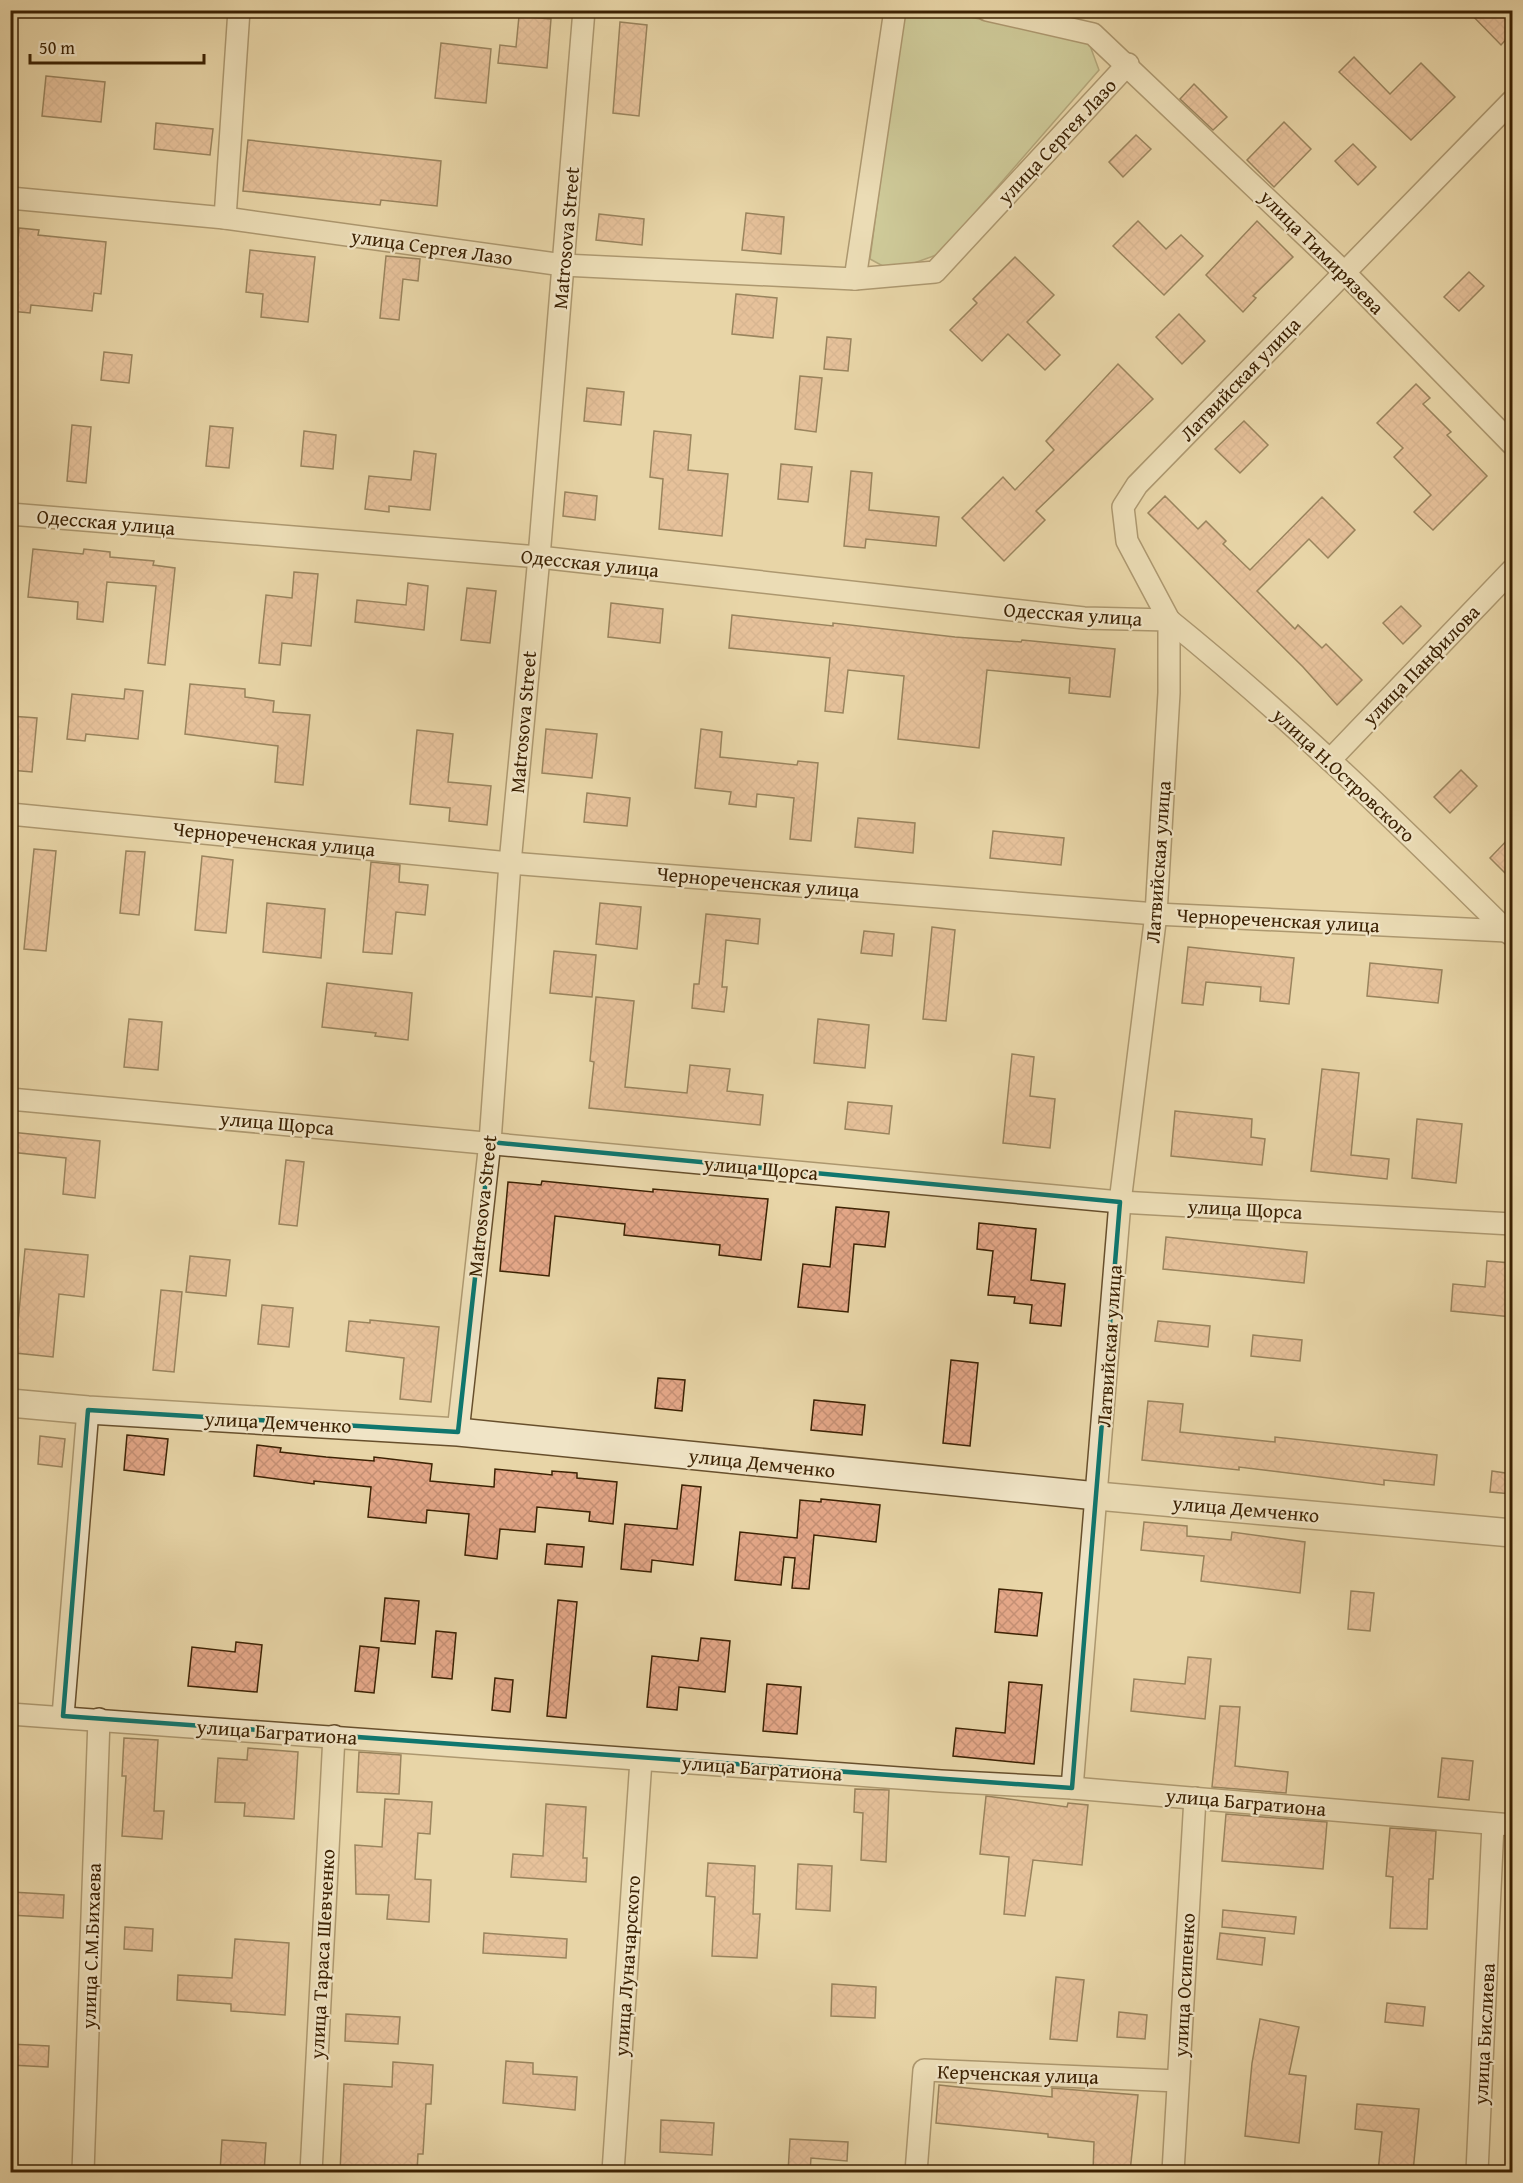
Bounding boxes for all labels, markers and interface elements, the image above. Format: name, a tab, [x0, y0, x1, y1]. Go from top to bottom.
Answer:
scale bar	[30, 27, 204, 65]
text: 50 m	[39, 34, 75, 61]
street label: улица Сергея Лазо	[990, 71, 1123, 211]
street label: Matrosova Street	[545, 166, 586, 310]
street label: улица Тимирязева	[1253, 182, 1392, 321]
street label: улица Сергея Лазо	[348, 221, 515, 272]
street label: Латвийская улица	[1173, 310, 1307, 447]
street label: Одесская улица	[36, 501, 177, 542]
street label: Одесская улица	[520, 541, 661, 584]
street label: Одесская улица	[1003, 594, 1144, 633]
street label: улица Панфилова	[1355, 597, 1486, 732]
street label: Matrosova Street	[502, 650, 543, 794]
street label: улица Н.Островского	[1266, 700, 1422, 849]
street label: Латвийская улица	[1137, 779, 1178, 944]
street label: Чернореченская улица	[171, 813, 377, 864]
street label: Чернореченская улица	[655, 858, 861, 905]
street label: Чернореченская улица	[1176, 900, 1381, 939]
street label: улица Щорса	[218, 1103, 336, 1142]
street label: Matrosova Street	[460, 1133, 503, 1278]
street label: улица Щорса	[702, 1148, 820, 1187]
street label: улица Щорса	[1186, 1191, 1304, 1226]
street label: Латвийская улица	[1088, 1263, 1129, 1428]
street label: улица Демченко	[203, 1403, 352, 1440]
street label: улица Демченко	[686, 1440, 837, 1485]
street label: улица Демченко	[1170, 1488, 1321, 1529]
street label: улица Багратиона	[195, 1711, 359, 1752]
street label: улица Багратиона	[680, 1747, 844, 1788]
street label: улица Багратиона	[1164, 1780, 1328, 1823]
street label: улица Тараса Шевченко	[301, 1848, 341, 2061]
street label: улица С.М.Бихаева	[73, 1862, 108, 2031]
street label: улица Луначарского	[606, 1874, 647, 2059]
street label: улица Осипенко	[1165, 1912, 1202, 2059]
street label: улица Бислиева	[1465, 1962, 1502, 2107]
street label: Керченская улица	[937, 2056, 1100, 2091]

